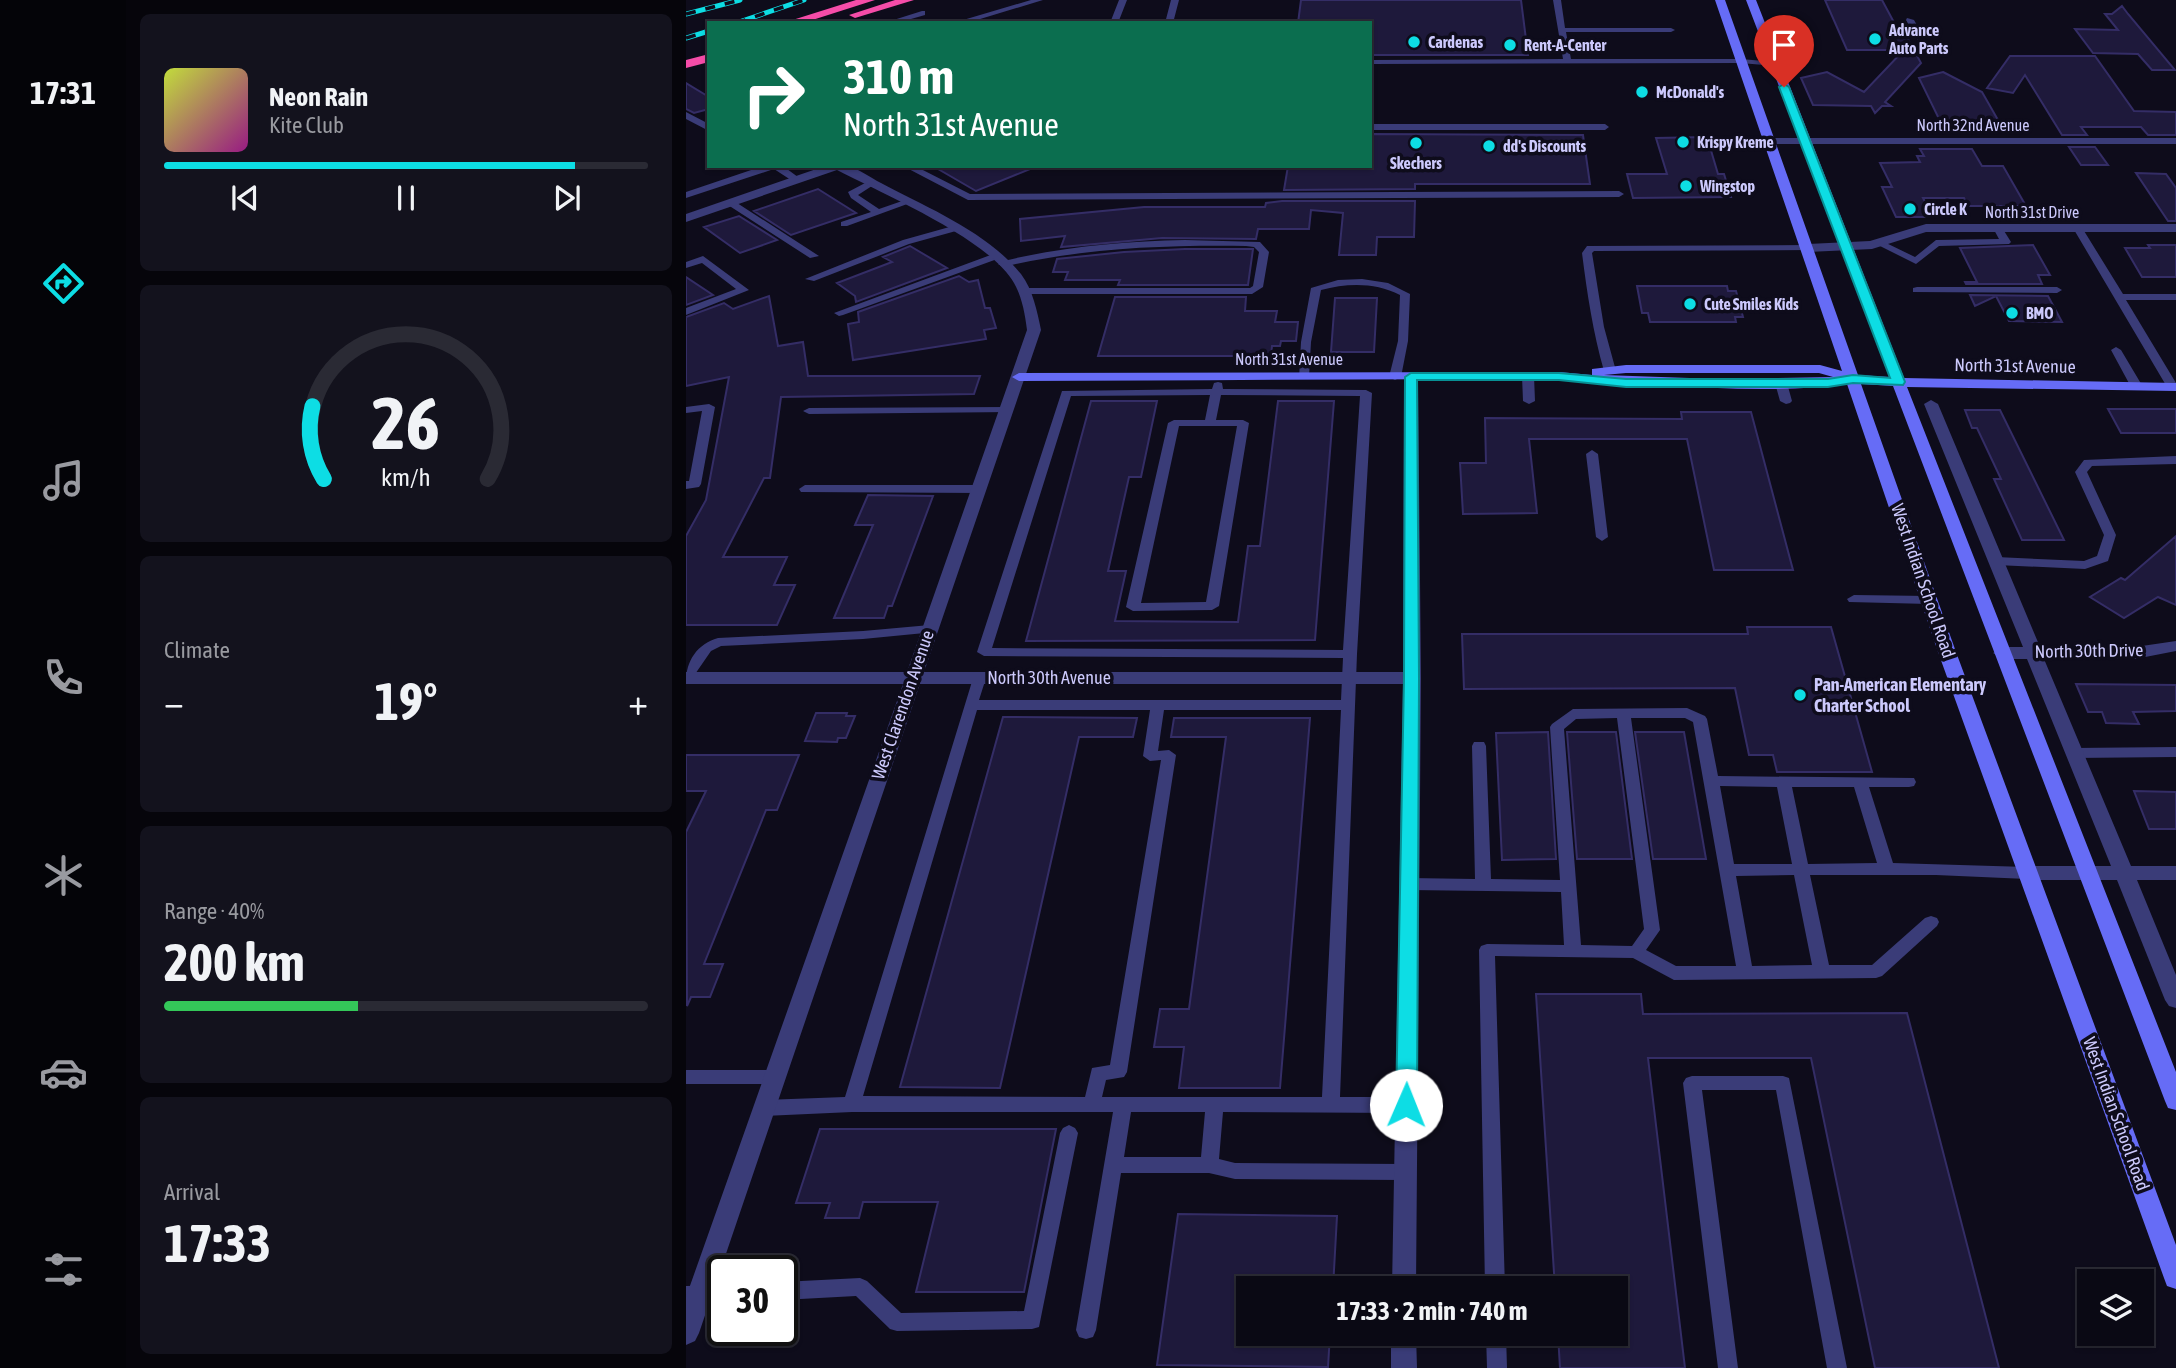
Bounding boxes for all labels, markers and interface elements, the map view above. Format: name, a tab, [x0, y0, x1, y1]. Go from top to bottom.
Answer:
pin	[1754, 15, 1814, 87]
place label: Advance Auto Parts	[1888, 21, 1949, 57]
icon: arrive	[1765, 26, 1803, 64]
marker: Advance Auto Parts	[1867, 31, 1883, 47]
place label: Cardenas	[1428, 33, 1483, 51]
marker: Cardenas	[1406, 34, 1422, 50]
place label: Rent-A-Center	[1524, 36, 1606, 54]
marker: Rent-A-Center	[1502, 37, 1518, 53]
text: 310 m	[843, 48, 954, 104]
icon: right	[728, 49, 819, 140]
text: 17:31	[30, 74, 96, 111]
text: Neon Rain	[269, 82, 368, 112]
place label: McDonald's	[1656, 83, 1725, 101]
marker: McDonald's	[1634, 84, 1650, 100]
text: North 31st Avenue	[843, 106, 1059, 143]
text: Kite Club	[269, 112, 344, 138]
street label: North 32nd Avenue	[1917, 116, 2029, 134]
place label: Krispy Kreme	[1697, 133, 1774, 151]
marker: Krispy Kreme	[1675, 134, 1691, 150]
marker: Skechers	[1408, 135, 1424, 151]
place label: dd's Discounts	[1503, 137, 1586, 155]
marker: dd's Discounts	[1481, 138, 1497, 154]
place label: Skechers	[1390, 154, 1442, 172]
place label: Wingstop	[1699, 177, 1756, 195]
marker: Wingstop	[1678, 178, 1694, 194]
icon: previous	[226, 179, 264, 217]
icon: pause	[387, 179, 425, 217]
icon: next	[548, 179, 586, 217]
place label: Circle K	[1924, 200, 1967, 218]
marker: Circle K	[1902, 201, 1918, 217]
street label: North 31st Drive	[1985, 203, 2079, 221]
icon: directions	[39, 259, 88, 308]
place label: Cute Smiles Kids	[1704, 295, 1799, 313]
marker: Cute Smiles Kids	[1682, 296, 1698, 312]
place label: BMO	[2026, 304, 2054, 322]
marker: BMO	[2004, 305, 2020, 321]
street label: North 31st Avenue	[1235, 350, 1343, 368]
street label: North 31st Avenue	[1954, 354, 2076, 377]
text: 26	[372, 382, 440, 465]
icon: music	[39, 456, 88, 505]
text: km/h	[381, 463, 431, 491]
street label: West Indian School Road	[1887, 501, 1960, 661]
street label: West Clarendon Avenue	[867, 628, 938, 782]
text: Climate	[164, 637, 230, 663]
street label: North 30th Drive	[2034, 639, 2144, 662]
icon: phone	[39, 653, 88, 702]
street label: North 30th Avenue	[987, 667, 1111, 688]
text: 19°	[374, 671, 438, 731]
place label: Pan-American Elementary Charter School	[1814, 674, 1987, 716]
text: −	[164, 680, 184, 723]
text: +	[628, 680, 648, 723]
marker: Pan-American Elementary Charter School	[1792, 687, 1808, 703]
icon: climate	[39, 851, 88, 900]
text: Range · 40%	[164, 898, 264, 924]
text: 200 km	[164, 932, 305, 992]
street label: West Indian School Road	[2079, 1034, 2154, 1193]
icon: car	[39, 1048, 88, 1097]
position arrow	[1369, 1068, 1443, 1142]
text: Arrival	[164, 1179, 220, 1205]
text: 17:33	[164, 1213, 271, 1273]
icon: filters	[39, 1245, 88, 1294]
speed limit sign: 30	[707, 1255, 798, 1346]
map controls	[2077, 1269, 2154, 1346]
button: layers	[2077, 1269, 2154, 1346]
text: 17:33 · 2 min · 740 m	[1337, 1296, 1527, 1326]

